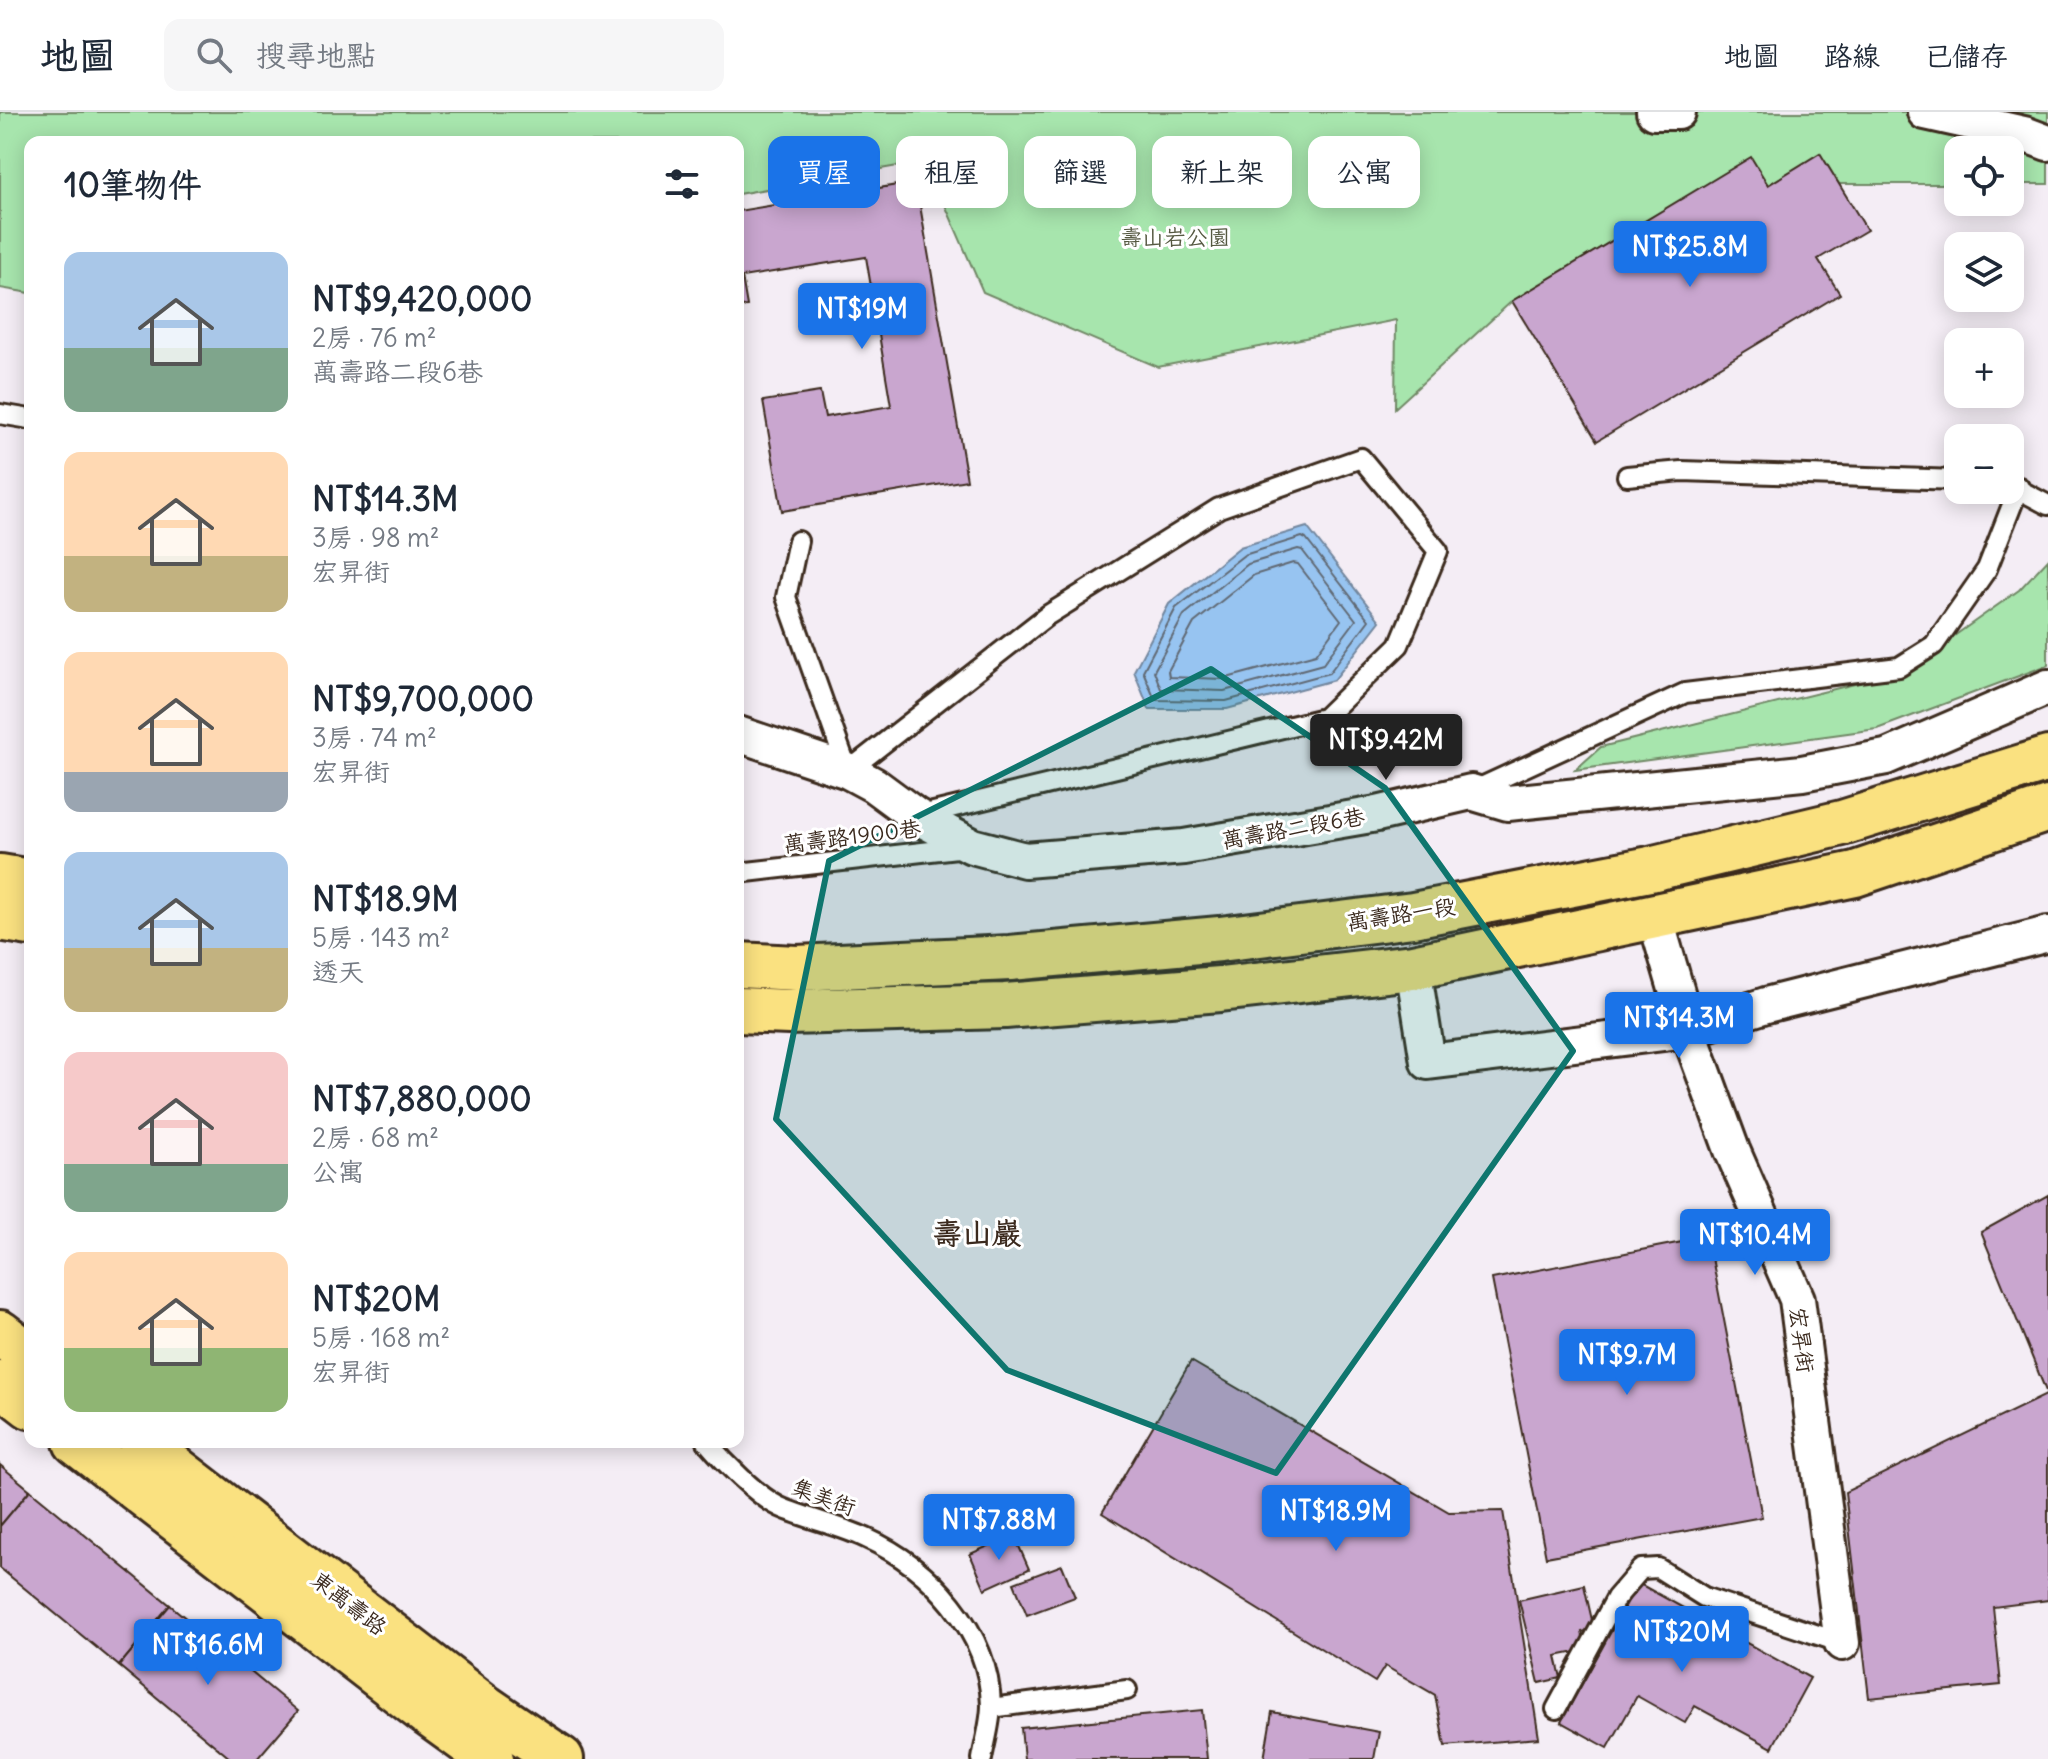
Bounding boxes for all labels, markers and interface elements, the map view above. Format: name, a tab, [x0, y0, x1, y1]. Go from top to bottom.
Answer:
search box	[164, 19, 724, 91]
text: 地圖	[40, 32, 116, 79]
icon: search	[192, 33, 236, 77]
text: 搜尋地點	[256, 36, 376, 74]
text: 地圖	[1724, 38, 1780, 74]
text: 路線	[1824, 38, 1880, 74]
text: 已儲存	[1924, 38, 2008, 74]
chip: 買屋	[768, 136, 880, 208]
chip: 租屋	[896, 136, 1008, 208]
chip: 篩選	[1024, 136, 1136, 208]
chip: 新上架	[1152, 136, 1292, 208]
chip: 公寓	[1308, 136, 1420, 208]
map controls	[1944, 136, 2024, 504]
button: locate	[1944, 136, 2024, 216]
icon: filters	[660, 162, 704, 206]
text: 10筆物件	[64, 163, 202, 206]
pin: NT$25.8M	[1607, 221, 1773, 289]
park label: 壽山岩公園	[1120, 223, 1230, 251]
text: NT$25.8M	[1632, 230, 1748, 263]
button: layers	[1944, 232, 2024, 312]
text: NT$9,420,000	[312, 277, 532, 320]
pin: NT$19M	[797, 283, 927, 351]
icon: home	[128, 284, 224, 380]
text: NT$19M	[816, 292, 908, 325]
text: 2房 · 76 m²	[312, 321, 437, 354]
button: +	[1944, 328, 2024, 408]
text: 萬壽路二段6巷	[312, 355, 483, 388]
button: −	[1944, 424, 2024, 504]
text: NT$14.3M	[312, 477, 459, 520]
icon: home	[128, 484, 224, 580]
text: 3房 · 98 m²	[312, 521, 440, 554]
text: 宏昇街	[312, 555, 390, 588]
text: NT$9,700,000	[312, 677, 534, 720]
icon: home	[128, 684, 224, 780]
pin: NT$9.42M	[1303, 714, 1469, 782]
text: 3房 · 74 m²	[312, 721, 437, 754]
text: NT$9.42M	[1328, 723, 1444, 756]
text: 宏昇街	[312, 755, 390, 788]
street label: 萬壽路二段6巷	[1219, 802, 1367, 854]
street label: 萬壽路1900巷	[782, 814, 922, 858]
text: NT$18.9M	[312, 877, 459, 920]
icon: home	[128, 884, 224, 980]
street label: 萬壽路一段	[1344, 892, 1458, 936]
text: 5房 · 143 m²	[312, 921, 450, 954]
text: 透天	[312, 955, 364, 988]
pin: NT$14.3M	[1596, 992, 1762, 1060]
text: NT$14.3M	[1623, 1001, 1735, 1034]
text: NT$7,880,000	[312, 1077, 532, 1120]
icon: home	[128, 1084, 224, 1180]
text: 2房 · 68 m²	[312, 1121, 439, 1154]
text: 公寓	[312, 1155, 364, 1188]
pin: NT$10.4M	[1672, 1209, 1838, 1277]
district label: 壽山巖	[932, 1214, 1022, 1252]
text: NT$10.4M	[1698, 1218, 1812, 1251]
text: NT$20M	[312, 1277, 441, 1320]
icon: home	[128, 1284, 224, 1380]
street label: 宏昇街	[1784, 1305, 1820, 1375]
text: 5房 · 168 m²	[312, 1321, 450, 1354]
pin: NT$9.7M	[1553, 1329, 1701, 1397]
text: NT$9.7M	[1577, 1338, 1677, 1371]
text: 宏昇街	[312, 1355, 390, 1388]
street label: 集美街	[788, 1473, 860, 1521]
pin: NT$18.9M	[1253, 1485, 1419, 1553]
pin: NT$7.88M	[916, 1494, 1082, 1562]
text: NT$18.9M	[1280, 1494, 1392, 1527]
text: NT$7.88M	[941, 1503, 1057, 1536]
street label: 東萬壽路	[306, 1565, 392, 1641]
pin: NT$20M	[1617, 1606, 1747, 1674]
text: NT$20M	[1633, 1615, 1731, 1648]
pin: NT$16.6M	[125, 1619, 291, 1687]
text: NT$16.6M	[152, 1628, 264, 1661]

